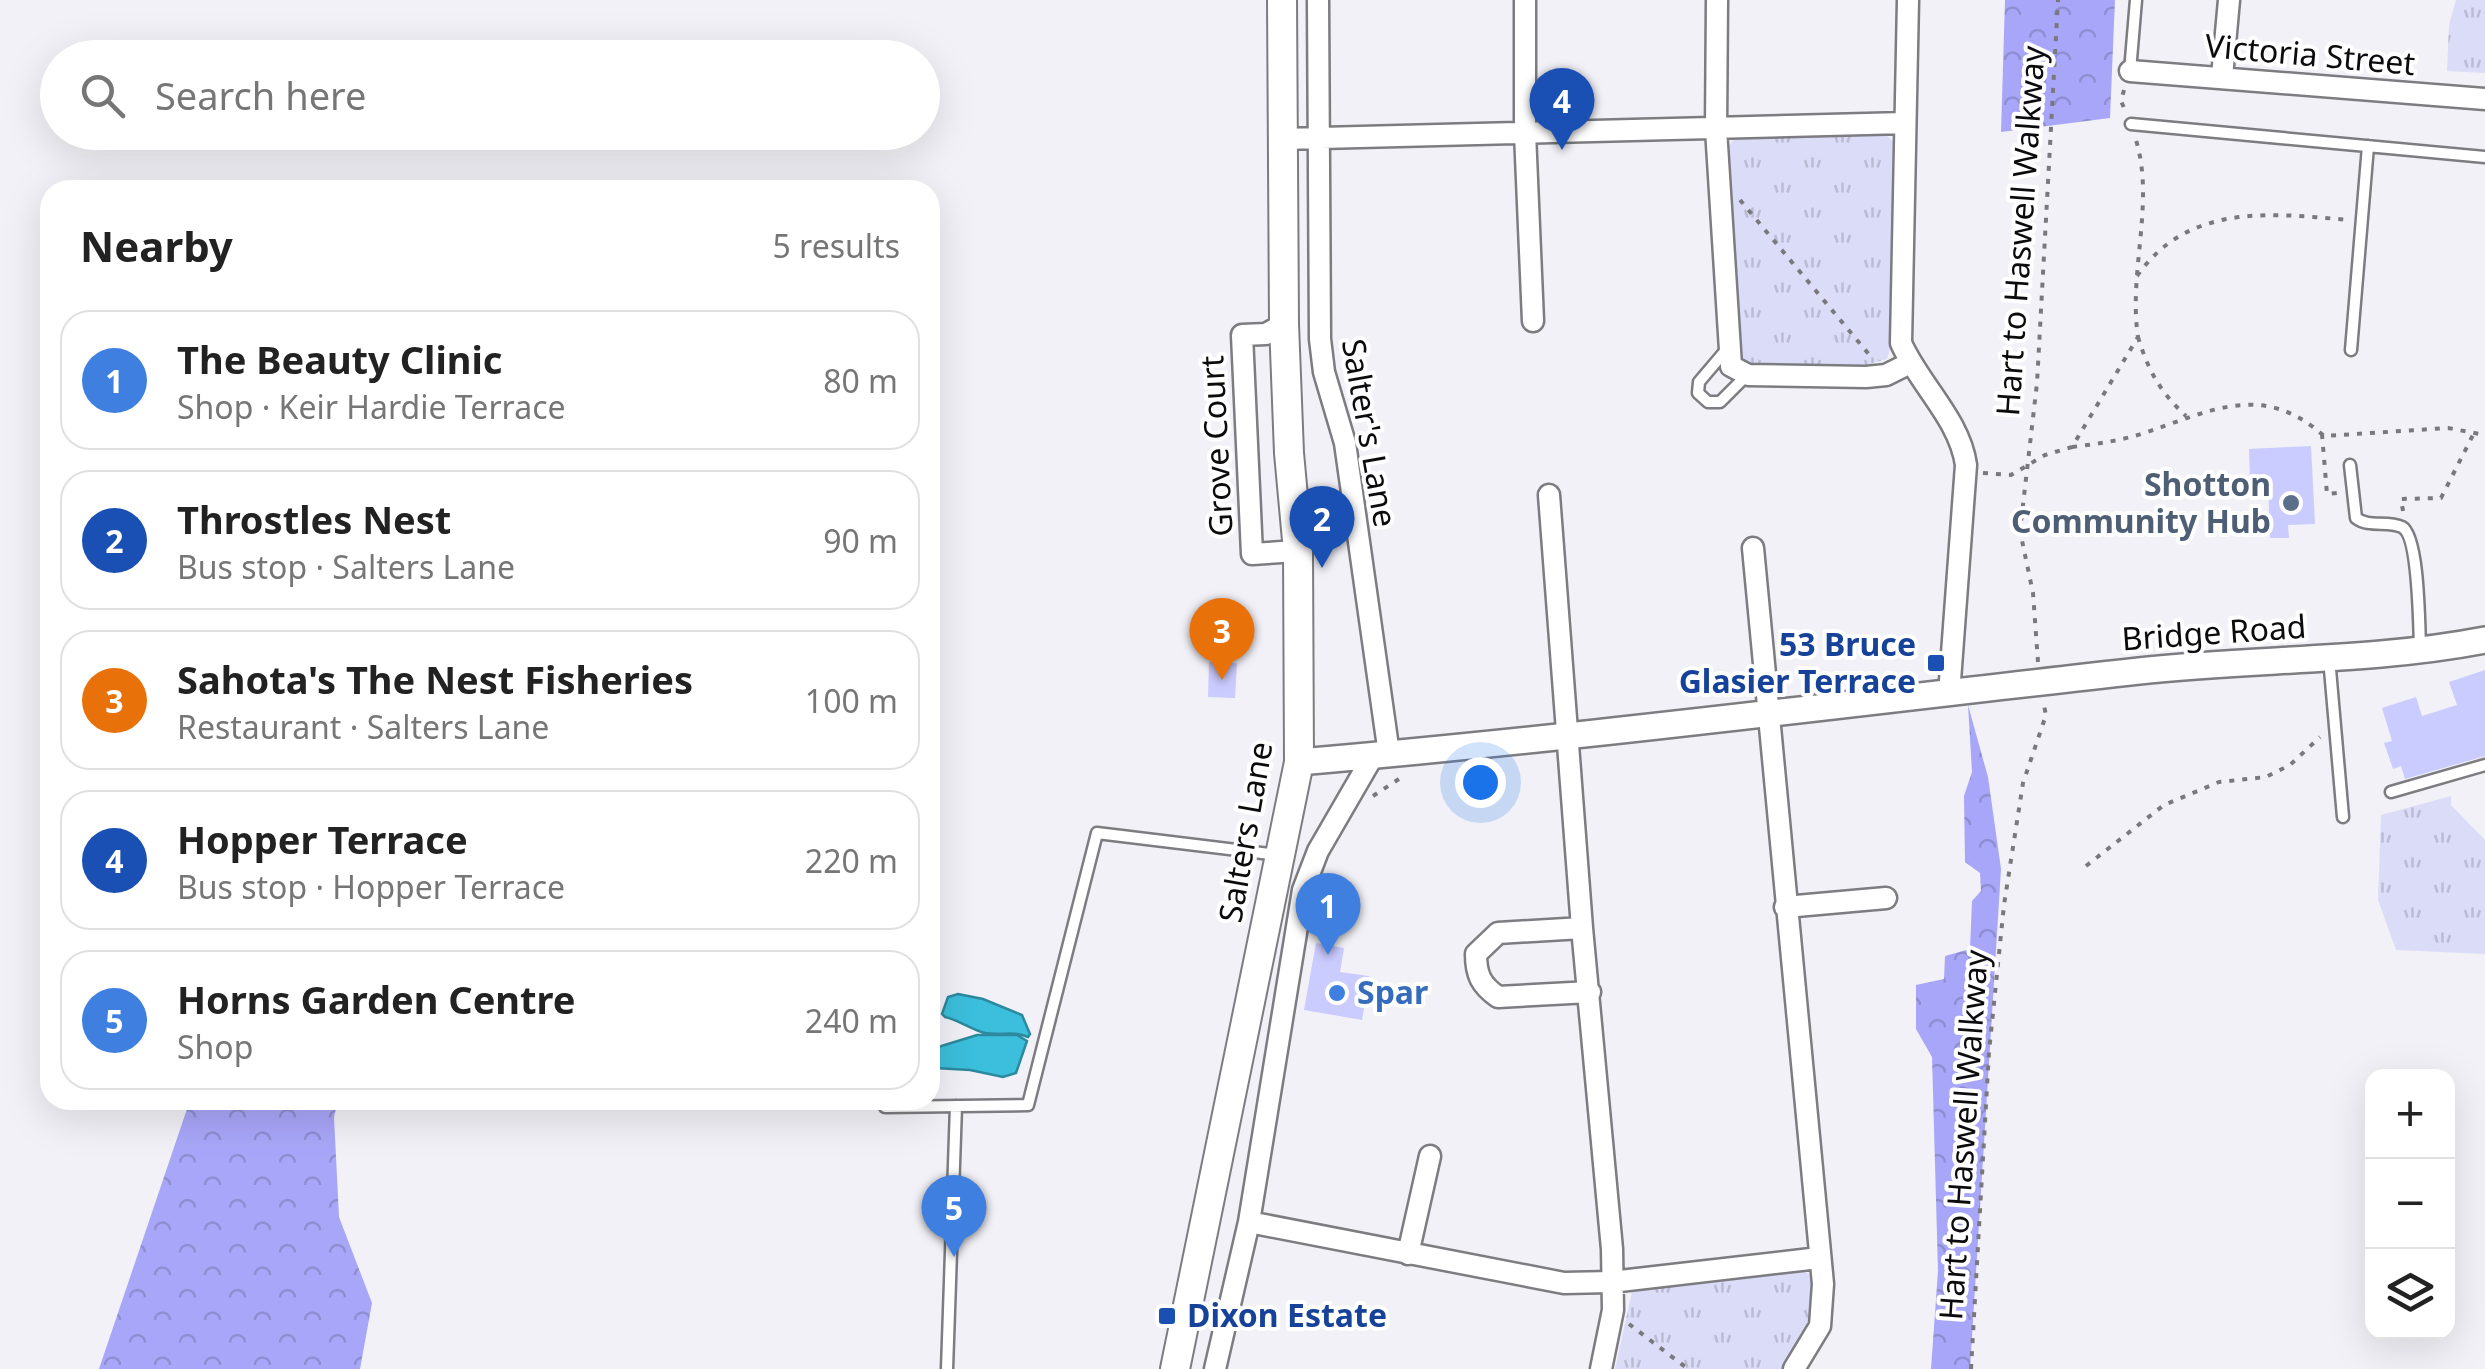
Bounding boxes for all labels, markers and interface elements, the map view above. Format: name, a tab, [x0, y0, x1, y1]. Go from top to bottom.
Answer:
street label: Victoria Street	[2203, 23, 2417, 84]
search box	[40, 40, 940, 150]
street label: Hart to Haswell Walkway	[1985, 44, 2054, 417]
icon: search	[75, 68, 130, 123]
pin: 4	[1530, 68, 1594, 150]
text: Search here	[155, 69, 366, 121]
text: Nearby	[80, 217, 233, 274]
text: 5 results	[773, 224, 900, 267]
text: The Beauty Clinic	[177, 333, 502, 385]
street label: Salter's Lane	[1333, 335, 1408, 530]
street label: Grove Court	[1189, 354, 1242, 538]
text: 1	[105, 359, 124, 402]
text: 80 m	[823, 359, 898, 402]
text: Shop · Keir Hardie Terrace	[177, 385, 566, 428]
place label: Shotton Community Hub	[2011, 462, 2271, 542]
pin: 2	[1290, 486, 1354, 568]
marker: Shotton Community Hub	[2280, 492, 2302, 514]
text: Throstles Nest	[177, 493, 451, 545]
text: 2	[105, 519, 124, 562]
text: 90 m	[823, 519, 898, 562]
text: Bus stop · Salters Lane	[177, 545, 515, 588]
pin: 3	[1190, 598, 1254, 680]
street label: Bridge Road	[2120, 604, 2308, 659]
place label: 53 Bruce Glasier Terrace	[1679, 622, 1916, 702]
marker: 53 Bruce Glasier Terrace	[1925, 652, 1947, 674]
text: Sahota's The Nest Fisheries	[177, 653, 693, 705]
text: 3	[105, 679, 124, 722]
text: 100 m	[805, 679, 898, 722]
text: Restaurant · Salters Lane	[177, 705, 549, 748]
street label: Salters Lane	[1207, 738, 1282, 925]
your location	[1455, 757, 1506, 808]
text: Hopper Terrace	[177, 813, 468, 865]
text: 4	[105, 839, 124, 882]
text: 220 m	[805, 839, 898, 882]
text: Bus stop · Hopper Terrace	[177, 865, 565, 908]
pin: 1	[1296, 872, 1360, 955]
street label: Hart to Haswell Walkway	[1928, 948, 1997, 1321]
place label: Spar	[1357, 970, 1428, 1013]
text: Horns Garden Centre	[177, 973, 575, 1025]
marker: Spar	[1326, 982, 1348, 1004]
text: 5	[105, 999, 124, 1042]
text: 240 m	[805, 999, 898, 1042]
text: Shop	[177, 1025, 253, 1068]
map controls	[2365, 1069, 2455, 1339]
button: +	[2365, 1069, 2455, 1159]
button: −	[2365, 1159, 2455, 1249]
pin: 5	[922, 1174, 986, 1257]
button: layers	[2365, 1249, 2455, 1339]
place label: Dixon Estate	[1187, 1293, 1387, 1336]
marker: Dixon Estate	[1156, 1305, 1178, 1327]

